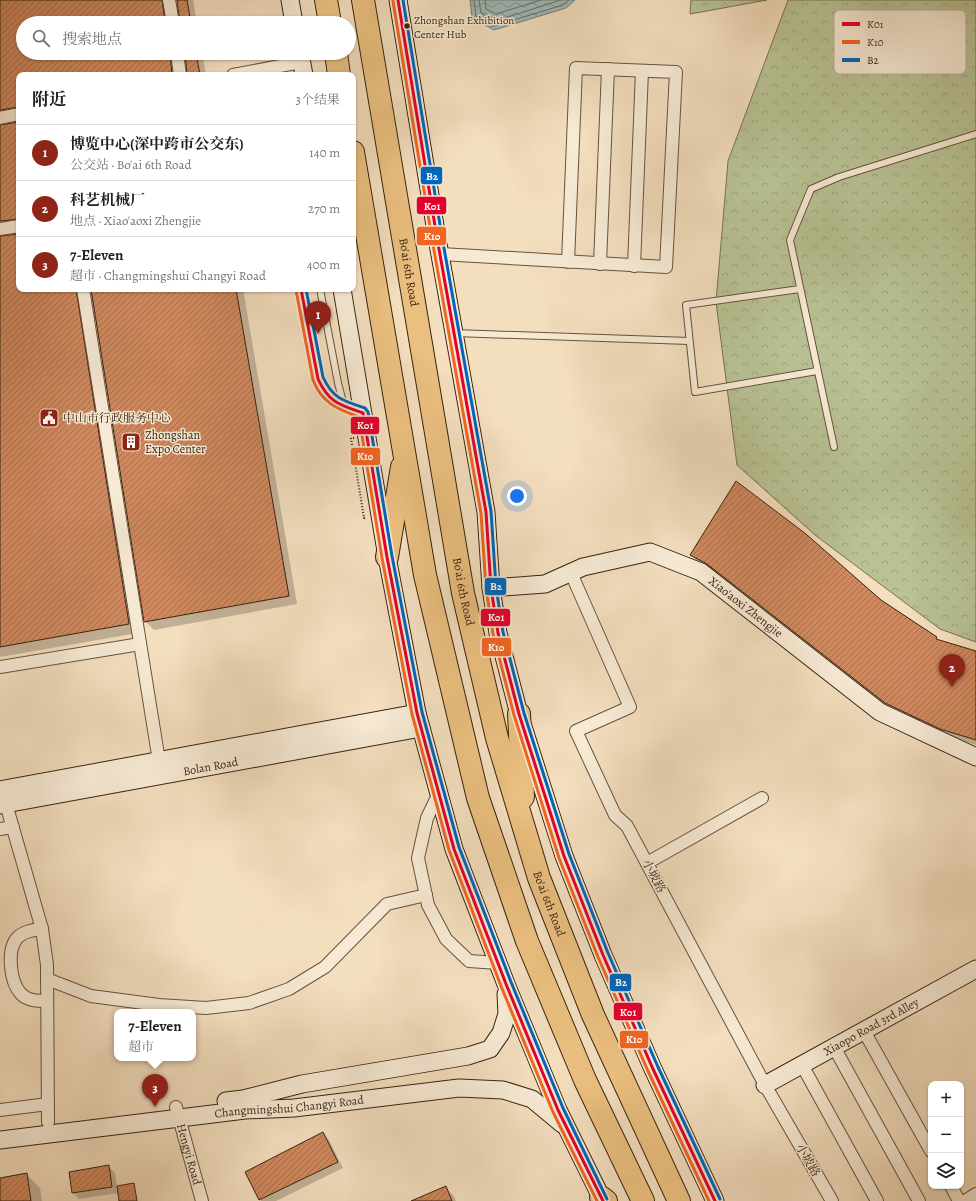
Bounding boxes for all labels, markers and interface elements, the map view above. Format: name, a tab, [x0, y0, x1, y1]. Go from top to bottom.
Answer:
legend	[834, 10, 966, 74]
place label: Zhongshan Exhibition Center Hub	[414, 13, 514, 42]
search box	[16, 16, 356, 60]
text: K01	[867, 17, 884, 32]
marker: Zhongshan Exhibition Center Hub	[402, 21, 412, 31]
icon: search	[30, 27, 52, 49]
text: 搜索地点	[62, 29, 122, 49]
text: K10	[867, 35, 884, 50]
text: B2	[867, 53, 879, 68]
text: 附近	[32, 88, 66, 111]
text: 3个结果	[296, 91, 340, 108]
text: 博览中心(深中跨市公交东)	[70, 134, 244, 154]
text: 1	[43, 144, 47, 161]
text: 140 m	[309, 144, 340, 161]
text: 公交站 · Bo'ai 6th Road	[70, 156, 192, 173]
line badge: B2	[420, 166, 443, 185]
text: B2	[426, 169, 439, 184]
text: 科艺机械厂	[70, 190, 145, 210]
line badge: K01	[416, 196, 447, 215]
text: K01	[424, 199, 440, 214]
text: 2	[42, 200, 48, 217]
text: 270 m	[308, 200, 340, 217]
text: 地点 · Xiao'aoxi Zhengjie	[70, 212, 201, 229]
line badge: K10	[416, 226, 447, 246]
text: K10	[424, 229, 441, 244]
street label: Bo'ai 6th Road	[395, 237, 423, 308]
text: 7-Eleven	[70, 245, 123, 265]
text: 3	[42, 256, 48, 273]
text: 400 m	[307, 256, 340, 273]
text: 超市 · Changmingshui Changyi Road	[70, 267, 266, 284]
pin: 1	[305, 301, 331, 334]
public building icon: 中山市行政服务中心	[38, 407, 60, 429]
place label: 中山市行政服务中心	[63, 410, 171, 426]
line badge: K01	[350, 416, 380, 435]
text: K01	[357, 418, 373, 433]
place label: Zhongshan Expo Center	[145, 427, 206, 457]
building icon: Zhongshan Expo Center	[120, 431, 142, 453]
line badge: K10	[350, 447, 381, 466]
text: K10	[357, 449, 374, 464]
your location	[507, 486, 527, 506]
street label: Bo'ai 6th Road	[449, 556, 478, 628]
street label: Xiao'aoxi Zhengjie	[705, 573, 786, 641]
line badge: B2	[484, 577, 507, 596]
text: B2	[490, 579, 503, 594]
line badge: K01	[480, 608, 511, 627]
text: K01	[488, 610, 504, 625]
line badge: K10	[481, 637, 512, 657]
text: K10	[488, 640, 505, 655]
pin: 2	[939, 654, 965, 687]
street label: Bolan Road	[182, 754, 240, 779]
street label: 小坡路	[638, 856, 670, 896]
street label: Bo'ai 6th Road	[529, 869, 569, 939]
line badge: B2	[609, 973, 632, 992]
text: B2	[615, 975, 628, 990]
street label: Xiaopo Road 3rd Alley	[820, 994, 922, 1059]
line badge: K01	[613, 1002, 643, 1021]
text: K01	[620, 1005, 636, 1020]
popup	[114, 1009, 196, 1061]
text: 7-Eleven	[128, 1016, 182, 1036]
line badge: K10	[619, 1030, 649, 1049]
text: K10	[626, 1032, 643, 1047]
text: 超市	[128, 1038, 154, 1055]
pin: 3	[142, 1074, 168, 1107]
map controls	[928, 1081, 964, 1189]
button: +	[928, 1081, 964, 1117]
street label: Changmingshui Changyi Road	[213, 1092, 365, 1122]
button: −	[928, 1117, 964, 1153]
street label: Hengyi Road	[173, 1122, 205, 1187]
street label: 小坡路	[792, 1140, 824, 1180]
button: layers	[928, 1153, 964, 1189]

